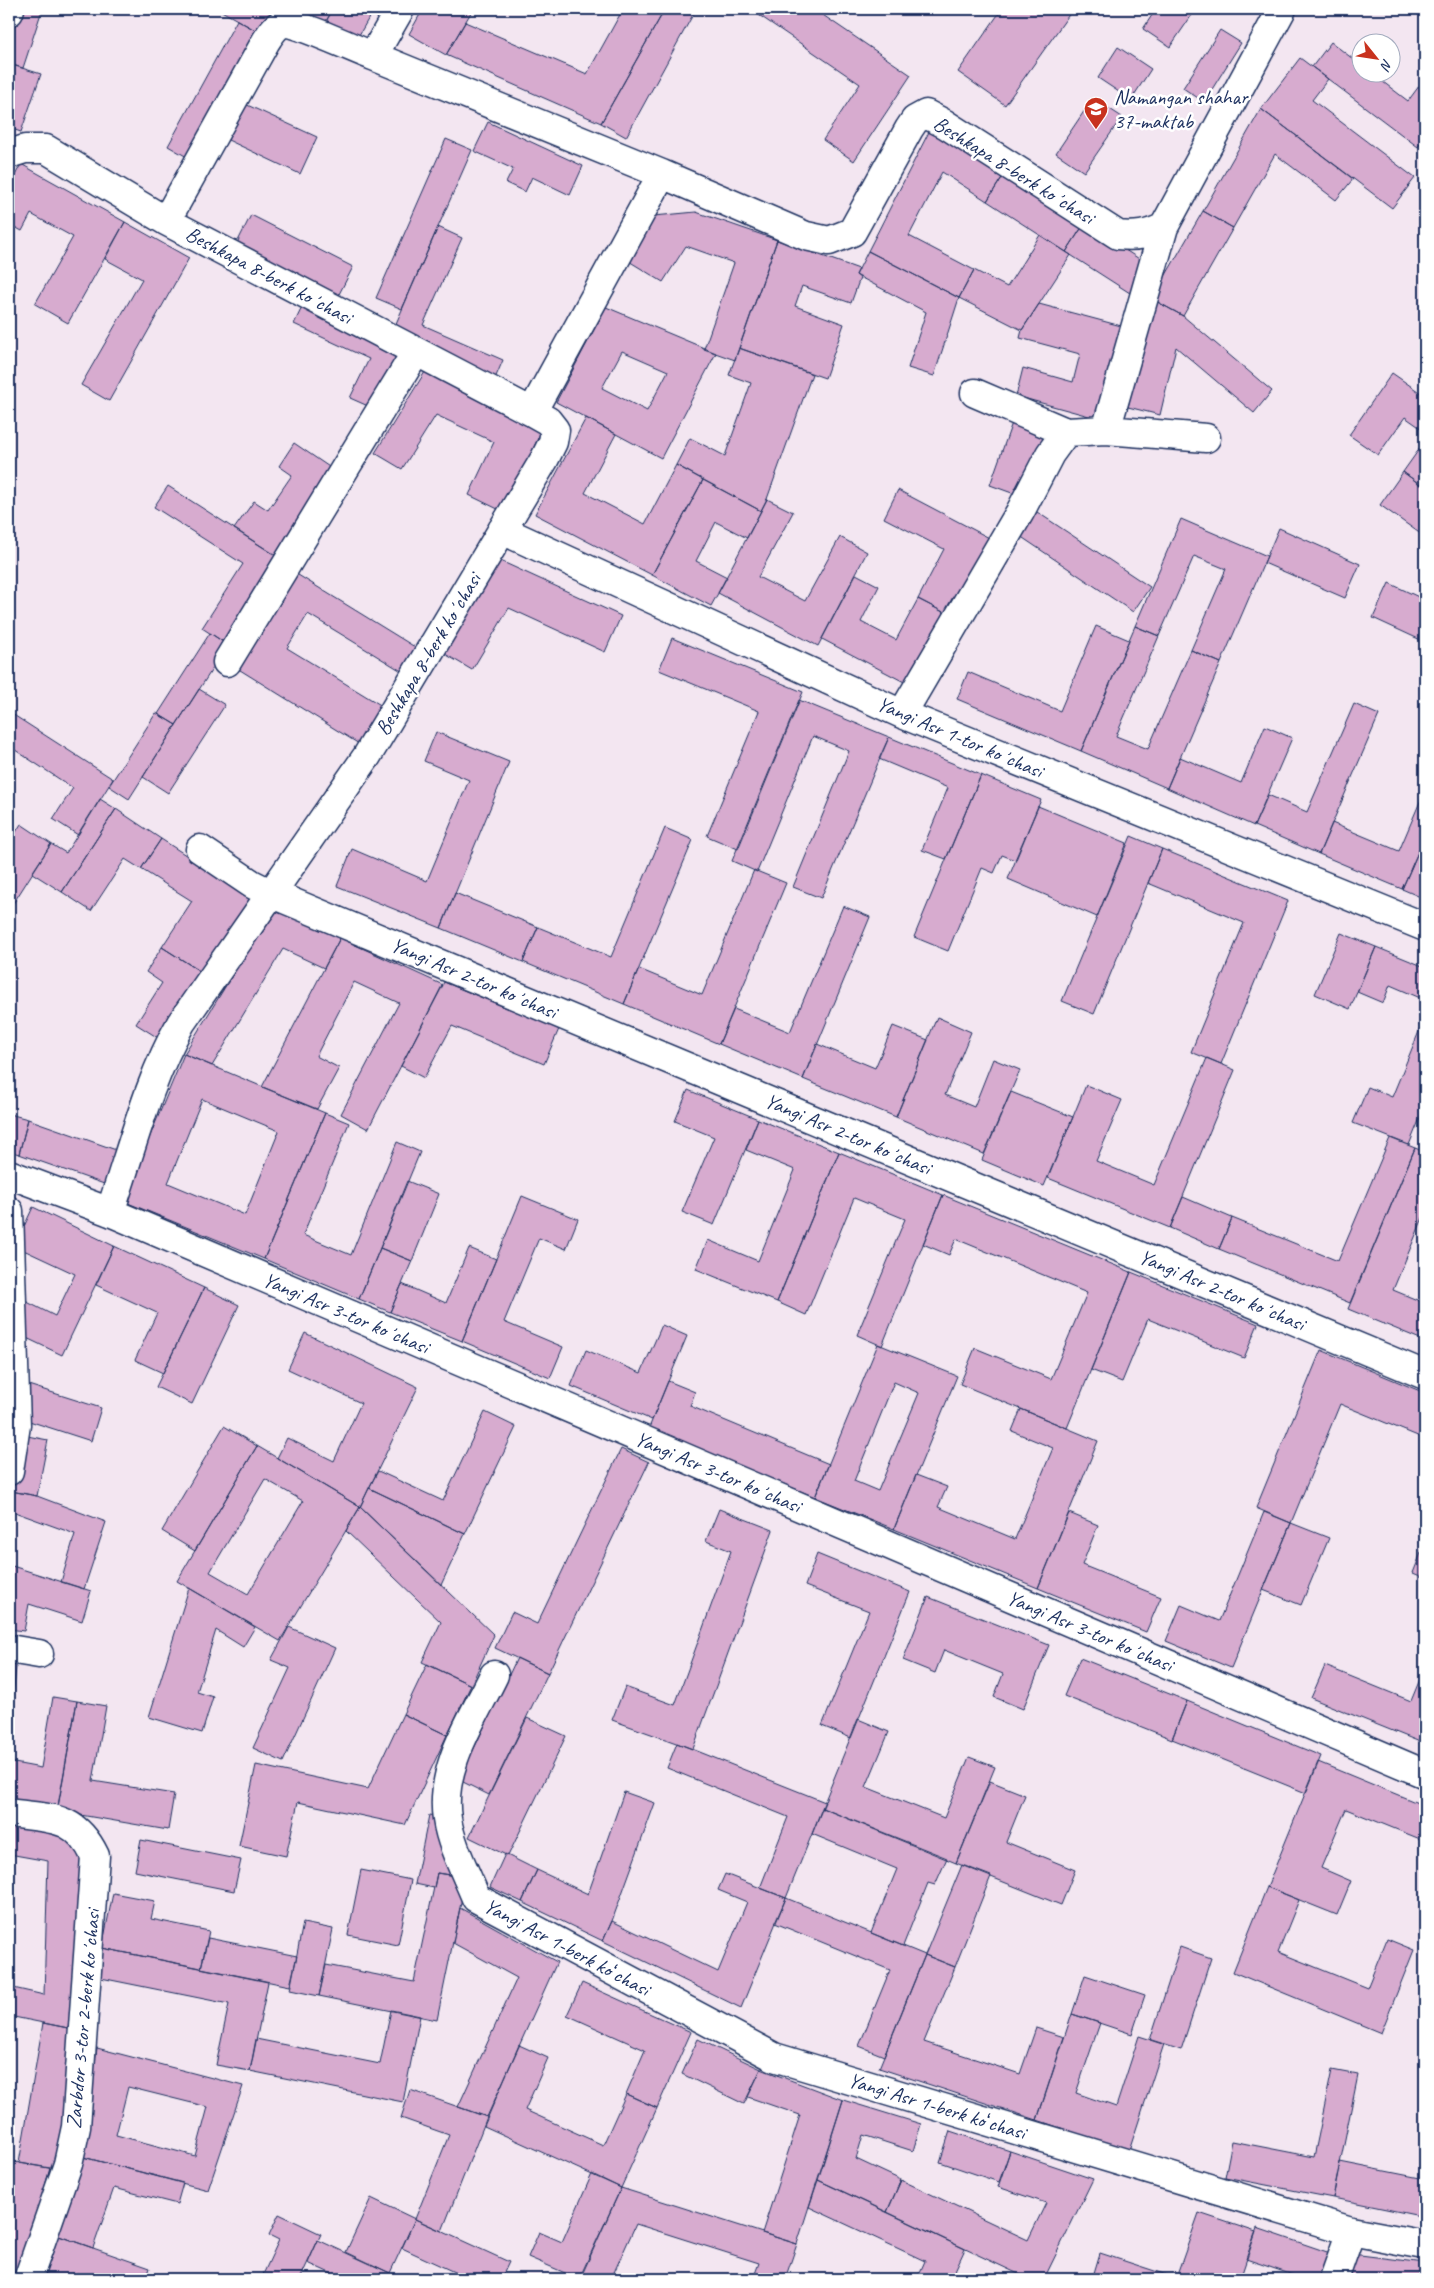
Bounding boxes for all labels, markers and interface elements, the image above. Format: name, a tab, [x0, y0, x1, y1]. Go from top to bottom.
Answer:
north arrow	[1352, 32, 1402, 82]
text: N	[1376, 56, 1396, 74]
place label: Namangan shahar 37-maktab	[1114, 84, 1249, 134]
school or university icon: Namangan shahar 37-maktab	[1083, 96, 1109, 130]
street label: Beshkapa 8-berk koʼchasi	[929, 110, 1102, 232]
street label: Beshkapa 8-berk koʼchasi	[181, 220, 359, 331]
street label: Beshkapa 8-berk koʼchasi	[369, 566, 488, 740]
street label: Yangi Asr 1-tor koʼchasi	[873, 690, 1050, 785]
street label: Yangi Asr 2-tor koʼchasi	[387, 931, 564, 1026]
street label: Yangi Asr 2-tor koʼchasi	[761, 1087, 938, 1182]
street label: Yangi Asr 2-tor koʼchasi	[1135, 1243, 1312, 1338]
street label: Yangi Asr 3-tor koʼchasi	[259, 1266, 436, 1361]
street label: Yangi Asr 3-tor koʼchasi	[631, 1425, 808, 1520]
street label: Yangi Asr 3-tor koʼchasi	[1003, 1584, 1180, 1679]
street label: Yangi Asr 1-berk koʻchasi	[480, 1892, 657, 2003]
street label: Zarbdor 3-tor 2-berk koʼchasi	[60, 1905, 106, 2130]
street label: Yangi Asr 1-berk koʻchasi	[845, 2067, 1032, 2146]

